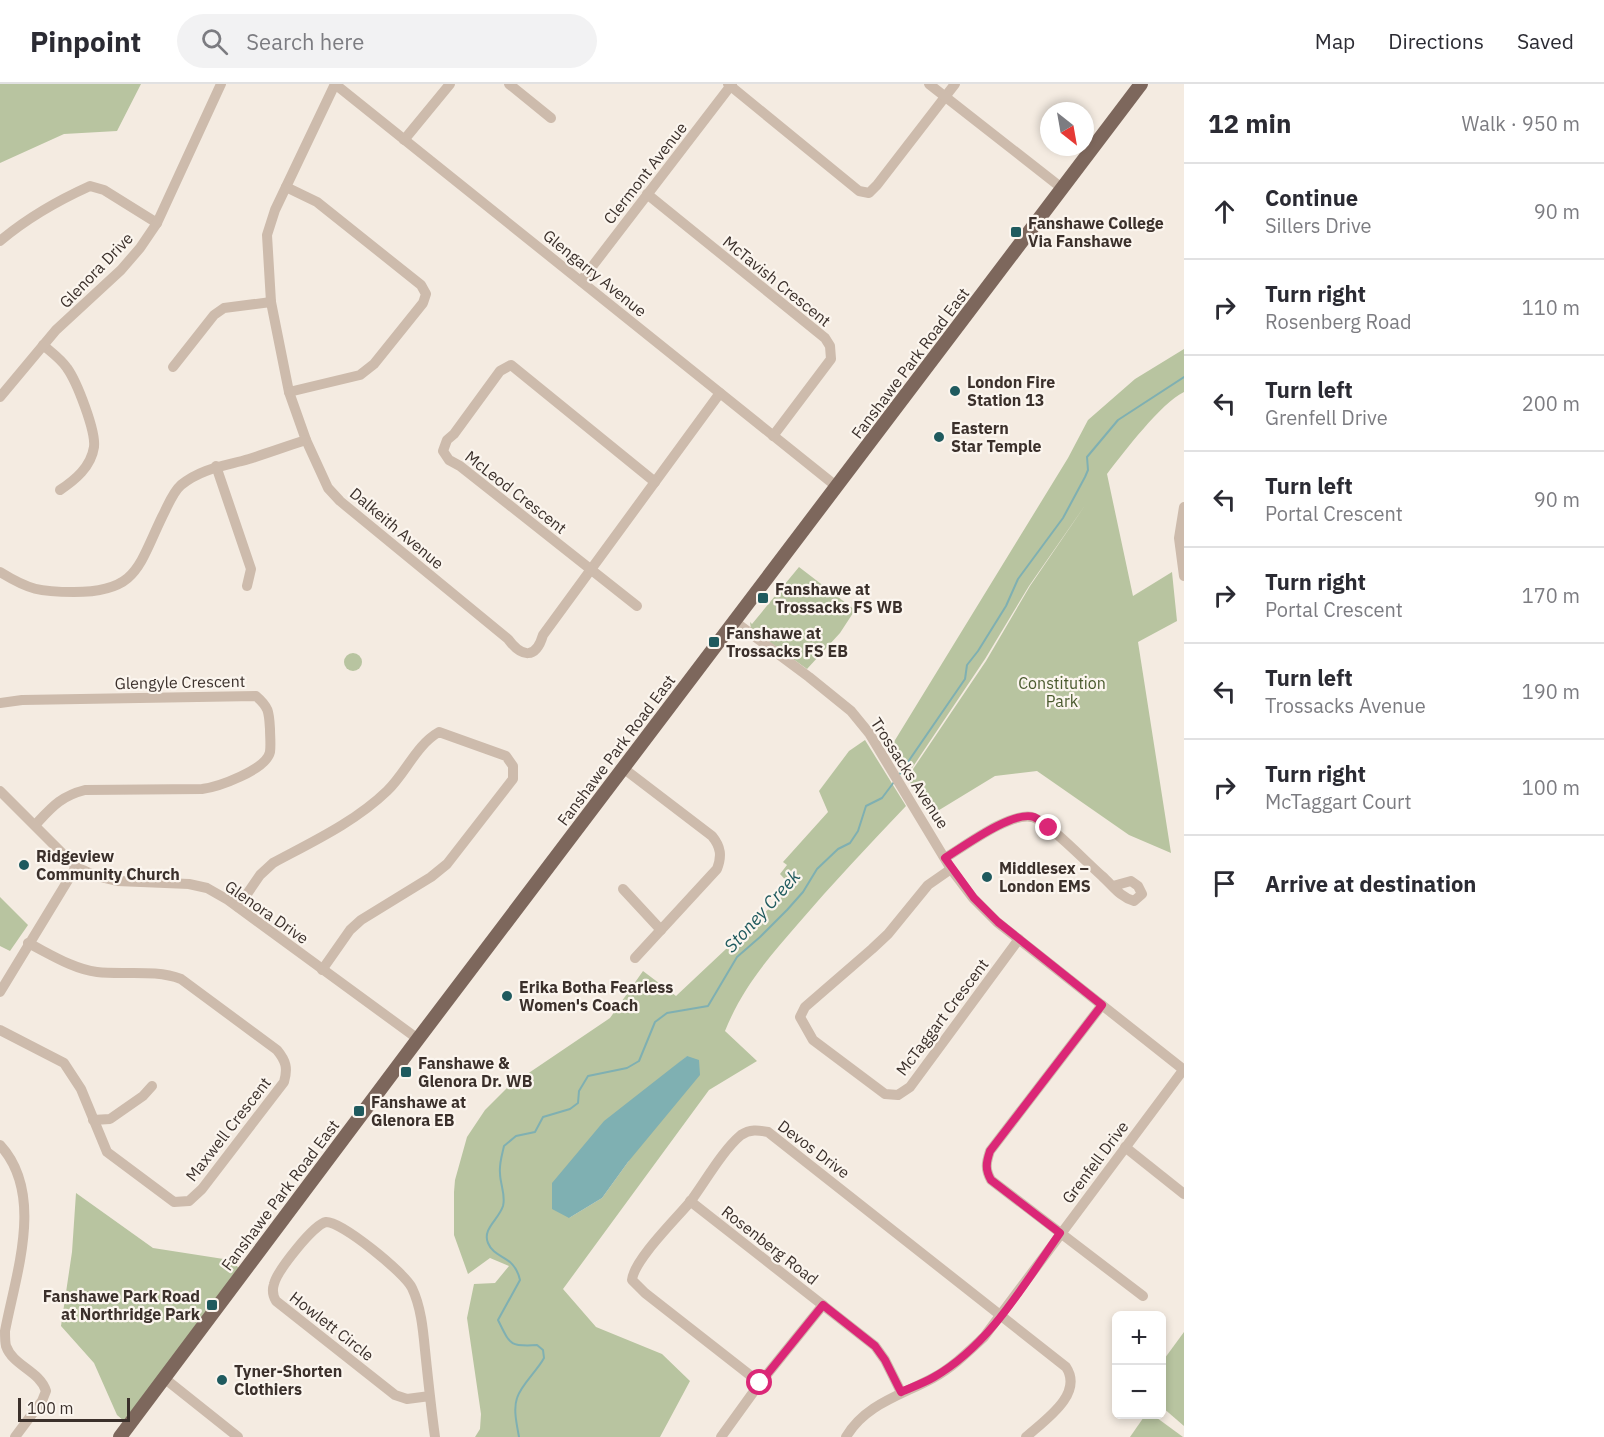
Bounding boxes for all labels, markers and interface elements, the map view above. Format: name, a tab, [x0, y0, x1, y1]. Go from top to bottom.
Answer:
search box	[177, 14, 597, 68]
text: Pinpoint	[30, 23, 141, 60]
icon: search	[198, 25, 231, 58]
text: Search here	[246, 27, 364, 56]
text: Map	[1315, 27, 1355, 55]
text: Directions	[1388, 27, 1484, 55]
text: Saved	[1517, 27, 1574, 55]
north arrow	[1040, 102, 1094, 156]
text: 12 min	[1208, 106, 1292, 140]
text: Walk · 950 m	[1462, 110, 1580, 137]
street label: Clermont Avenue	[599, 118, 691, 228]
text: Continue	[1265, 183, 1358, 212]
icon: ahead	[1208, 195, 1241, 228]
text: 90 m	[1534, 198, 1580, 225]
text: Sillers Drive	[1265, 212, 1372, 239]
place label: Fanshawe College Via Fanshawe	[1028, 213, 1164, 251]
street label: Glengarry Avenue	[539, 225, 651, 321]
marker: Fanshawe College Via Fanshawe	[1009, 225, 1023, 239]
street label: Glenora Drive	[55, 228, 137, 312]
street label: McTavish Crescent	[719, 231, 835, 331]
text: Turn right	[1265, 279, 1366, 308]
street label: Fanshawe Park Road East	[847, 284, 973, 442]
icon: right	[1208, 291, 1241, 324]
text: 110 m	[1522, 294, 1580, 321]
text: Rosenberg Road	[1265, 308, 1412, 335]
place label: London Fire Station 13	[967, 372, 1055, 410]
text: Turn left	[1265, 375, 1353, 404]
marker: London Fire Station 13	[948, 384, 962, 398]
icon: left	[1208, 387, 1241, 420]
text: 200 m	[1522, 390, 1580, 417]
text: Grenfell Drive	[1265, 404, 1388, 431]
place label: Eastern Star Temple	[951, 418, 1042, 456]
marker: Eastern Star Temple	[932, 430, 946, 444]
street label: McLeod Crescent	[461, 446, 571, 538]
text: Turn left	[1265, 471, 1353, 500]
street label: Dalkeith Avenue	[346, 483, 448, 573]
icon: left	[1208, 483, 1241, 516]
text: 90 m	[1534, 486, 1580, 513]
text: Portal Crescent	[1265, 500, 1403, 527]
text: Turn right	[1265, 567, 1366, 596]
place label: Fanshawe at Trossacks FS WB	[775, 579, 903, 617]
icon: right	[1208, 579, 1241, 612]
text: 170 m	[1522, 582, 1580, 609]
marker: Fanshawe at Trossacks FS WB	[756, 591, 770, 605]
text: Portal Crescent	[1265, 596, 1403, 623]
place label: Fanshawe at Trossacks FS EB	[726, 623, 848, 661]
marker: Fanshawe at Trossacks FS EB	[707, 635, 721, 649]
text: Turn left	[1265, 663, 1353, 692]
street label: Glengyle Crescent	[115, 671, 245, 693]
street label: Fanshawe Park Road East	[553, 671, 679, 829]
park label: Constitution Park	[1018, 673, 1106, 711]
icon: left	[1208, 675, 1241, 708]
text: 190 m	[1522, 678, 1580, 705]
text: Trossacks Avenue	[1265, 692, 1426, 719]
street label: Trossacks Avenue	[867, 714, 954, 833]
text: Turn right	[1265, 759, 1366, 788]
icon: right	[1208, 771, 1241, 804]
text: 100 m	[1522, 774, 1580, 801]
text: McTaggart Court	[1265, 788, 1411, 815]
route end	[1035, 814, 1061, 840]
place label: Ridgeview Community Church	[36, 846, 180, 884]
marker: Ridgeview Community Church	[17, 858, 31, 872]
place label: Middlesex – London EMS	[999, 858, 1091, 896]
water label: Stoney Creek	[719, 864, 806, 957]
icon: arrive	[1208, 867, 1241, 900]
text: Arrive at destination	[1265, 869, 1476, 898]
marker: Middlesex – London EMS	[980, 870, 994, 884]
street label: Glenora Drive	[221, 876, 313, 948]
street label: McTaggart Crescent	[891, 955, 993, 1079]
place label: Erika Botha Fearless Women's Coach	[519, 977, 673, 1015]
marker: Erika Botha Fearless Women's Coach	[500, 989, 514, 1003]
place label: Fanshawe & Glenora Dr. WB	[418, 1053, 533, 1091]
marker: Fanshawe & Glenora Dr. WB	[399, 1065, 413, 1079]
street label: Maxwell Crescent	[181, 1073, 275, 1185]
place label: Fanshawe at Glenora EB	[371, 1092, 466, 1130]
marker: Fanshawe at Glenora EB	[352, 1104, 366, 1118]
street label: Devos Drive	[774, 1115, 854, 1183]
street label: Fanshawe Park Road East	[217, 1116, 343, 1274]
street label: Grenfell Drive	[1057, 1117, 1133, 1207]
street label: Rosenberg Road	[718, 1201, 822, 1289]
place label: Fanshawe Park Road at Northridge Park	[43, 1286, 201, 1324]
street label: Howlett Circle	[286, 1287, 378, 1365]
marker: Fanshawe Park Road at Northridge Park	[205, 1298, 219, 1312]
map controls	[1112, 1311, 1166, 1419]
button: +	[1112, 1311, 1166, 1365]
place label: Tyner-Shorten Clothiers	[234, 1361, 342, 1399]
button: −	[1112, 1365, 1166, 1419]
route start	[746, 1369, 772, 1395]
marker: Tyner-Shorten Clothiers	[215, 1373, 229, 1387]
scale bar	[18, 1395, 130, 1422]
text: 100 m	[27, 1398, 74, 1418]

